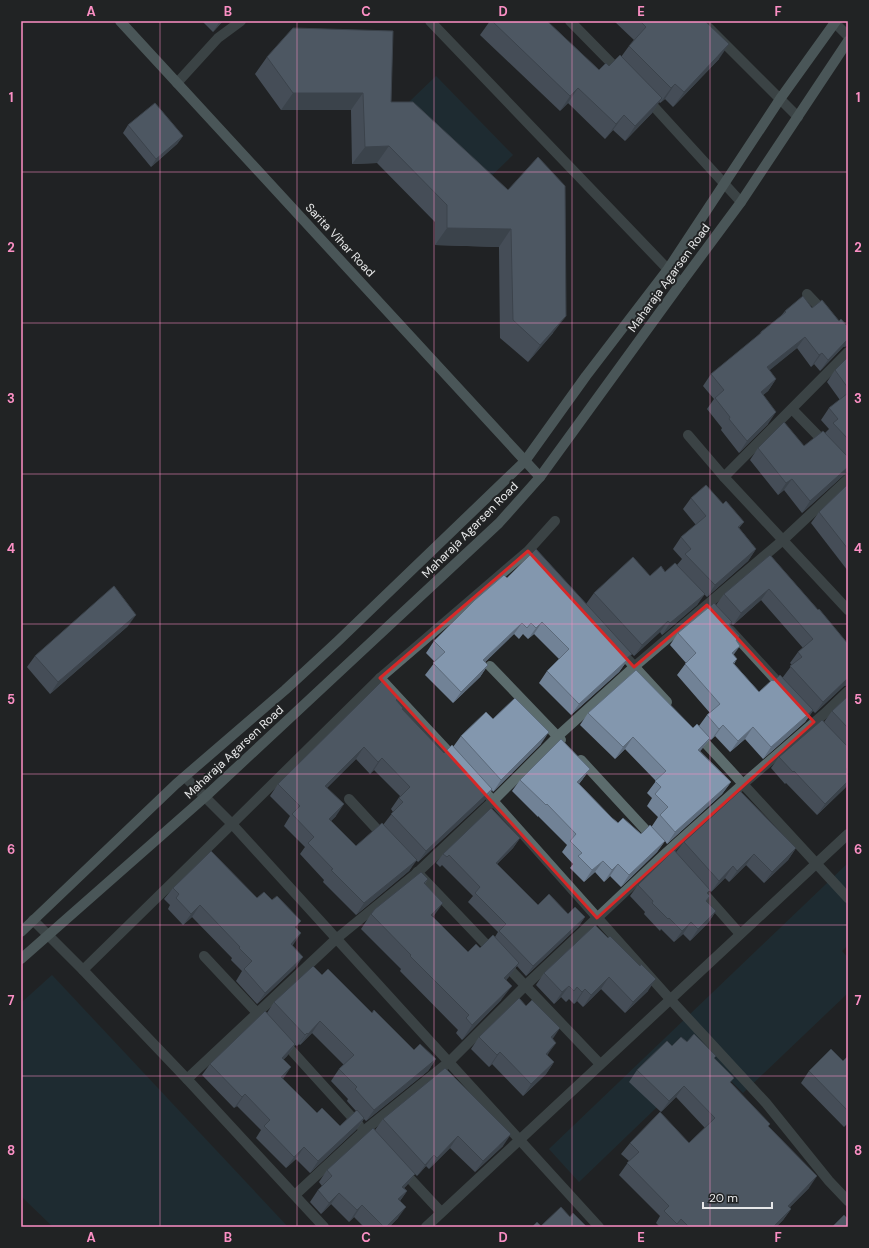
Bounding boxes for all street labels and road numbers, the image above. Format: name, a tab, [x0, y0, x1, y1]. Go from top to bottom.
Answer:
street label: Sarita Vihar Road	[302, 200, 378, 280]
street label: Maharaja Agarsen Road	[624, 221, 714, 335]
street label: Maharaja Agarsen Road	[418, 478, 522, 582]
street label: Maharaja Agarsen Road	[181, 702, 287, 802]

